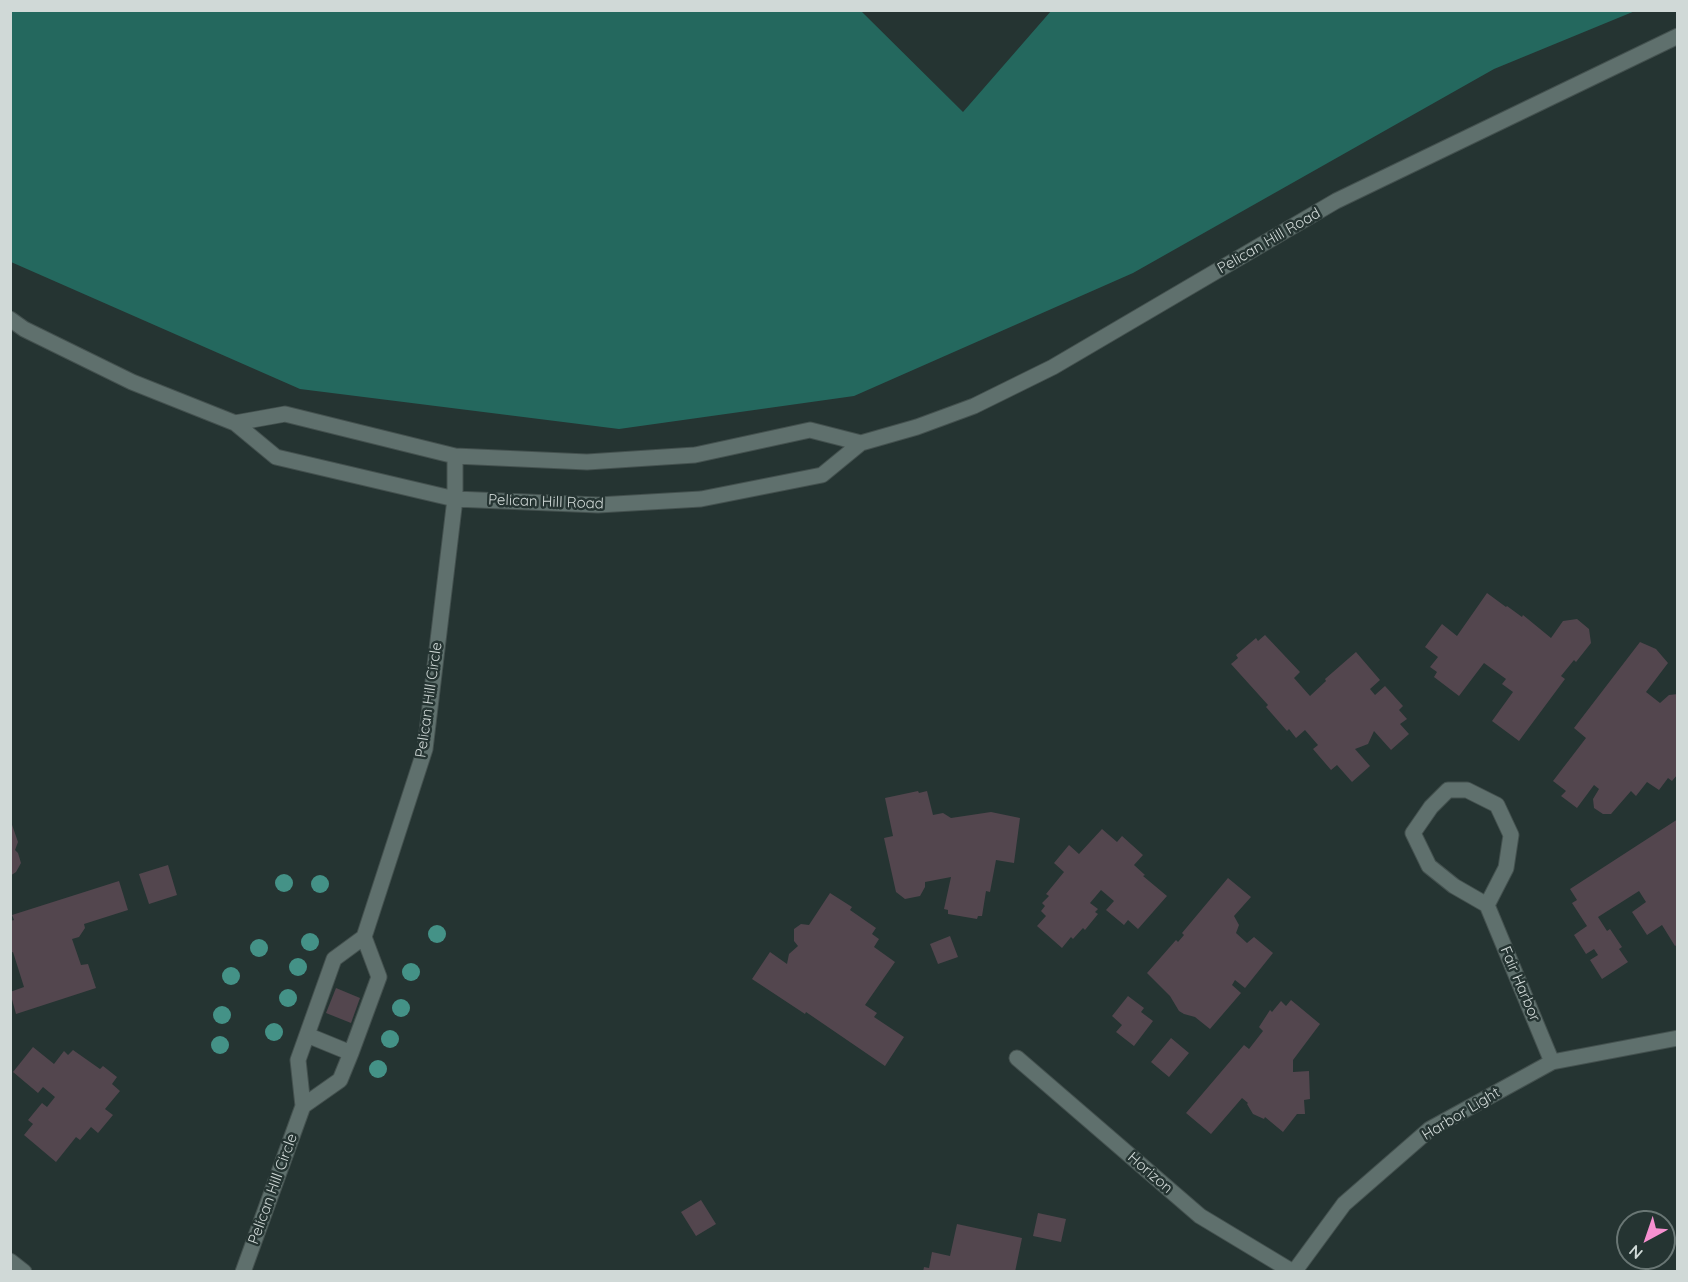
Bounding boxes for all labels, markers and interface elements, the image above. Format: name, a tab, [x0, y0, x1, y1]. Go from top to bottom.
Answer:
street label: Pelican Hill Road	[1214, 204, 1324, 278]
street label: Pelican Hill Road	[488, 491, 604, 513]
street label: Pelican Hill Circle	[412, 641, 446, 759]
street label: Fair Harbor	[1496, 944, 1544, 1024]
street label: Harbor Light	[1419, 1084, 1503, 1144]
street label: Pelican Hill Circle	[245, 1131, 301, 1247]
street label: Horizon	[1124, 1149, 1176, 1197]
north arrow	[1616, 1210, 1676, 1270]
text: N	[1625, 1241, 1647, 1264]

